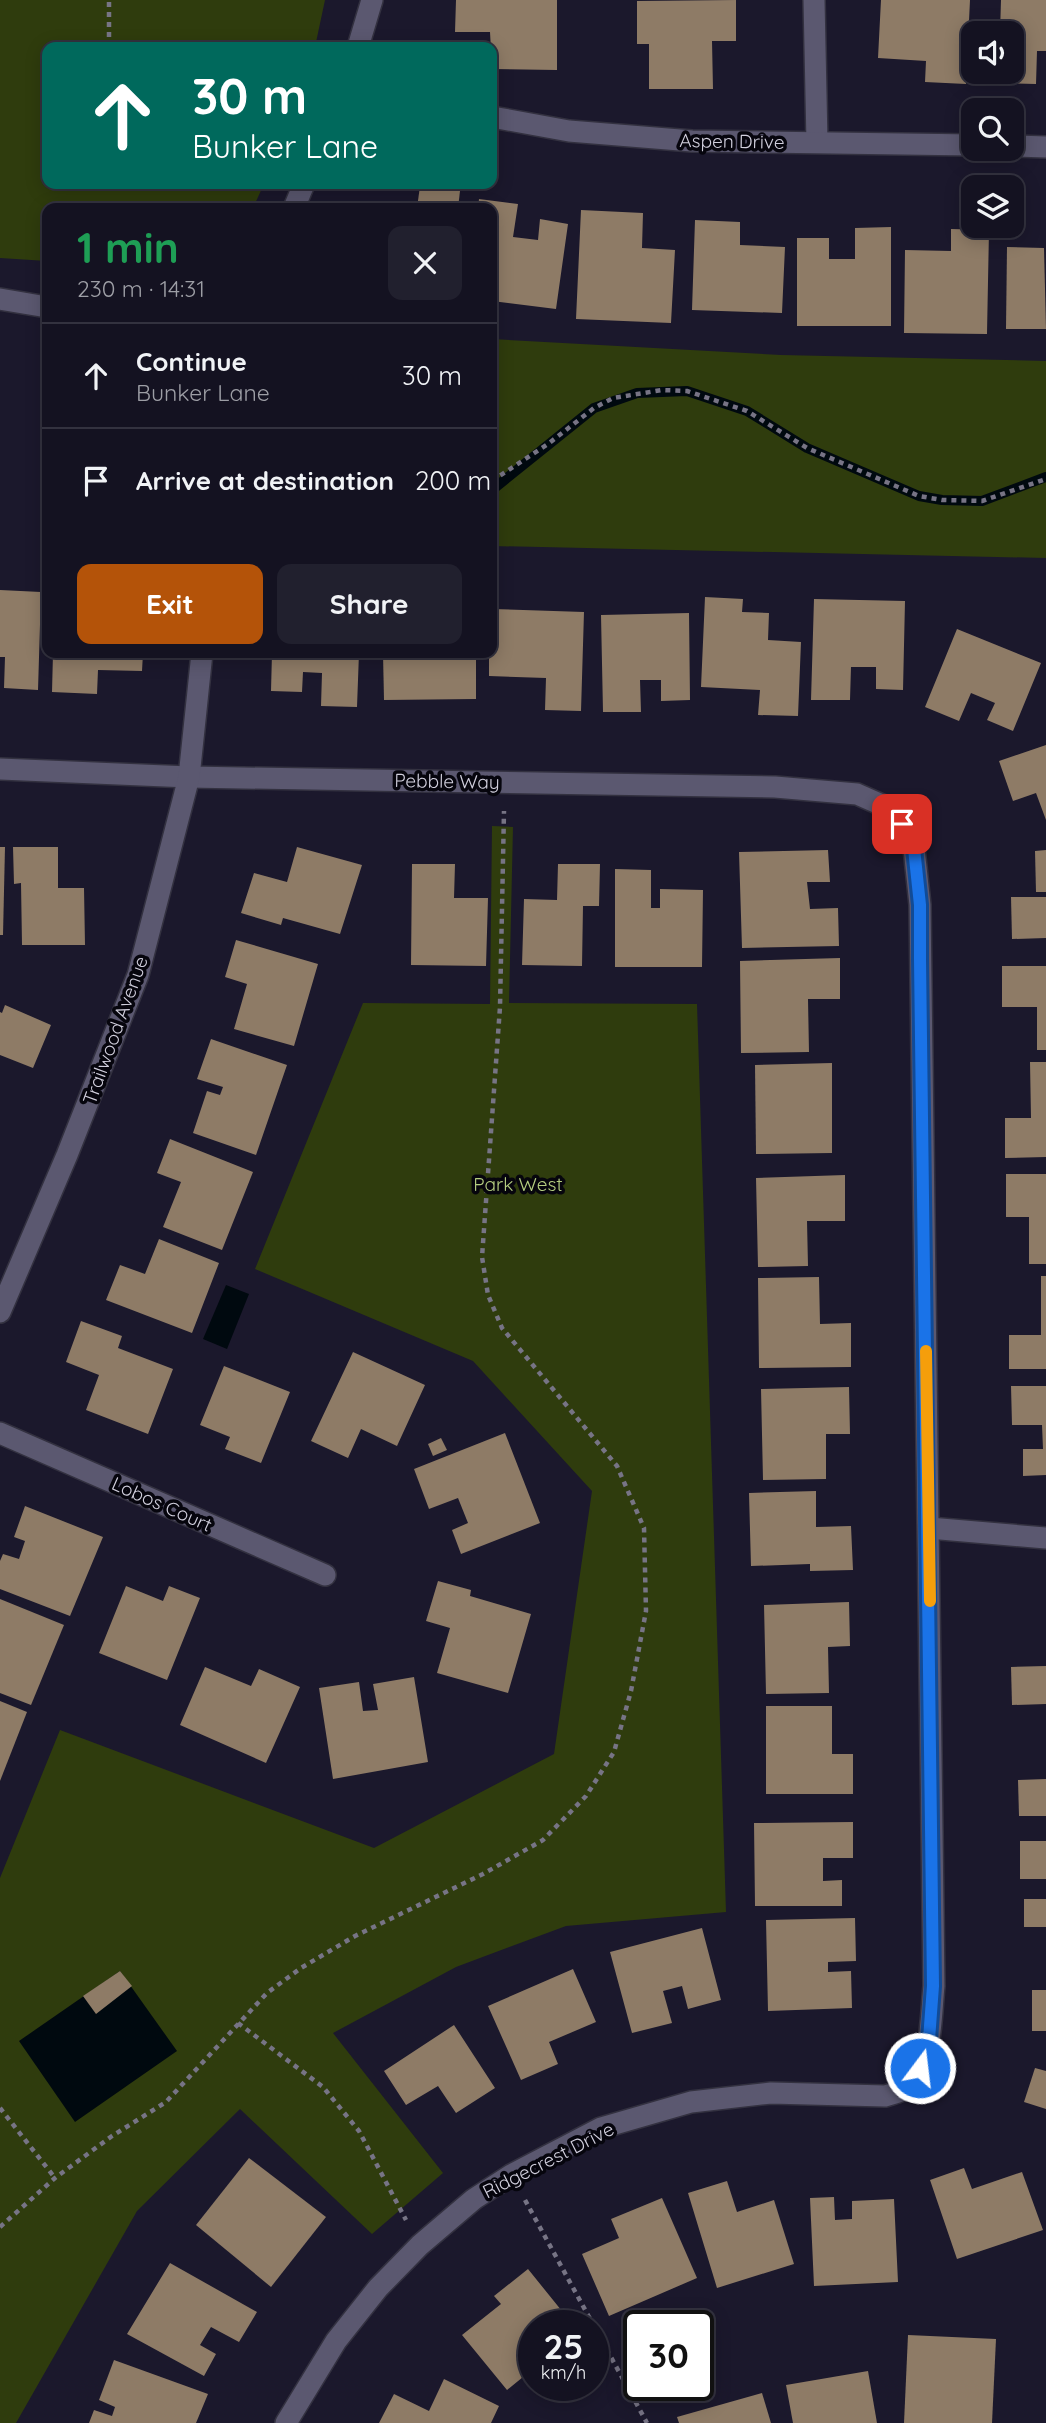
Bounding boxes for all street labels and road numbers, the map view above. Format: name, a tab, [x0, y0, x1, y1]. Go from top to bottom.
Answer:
street label: Aspen Drive	[679, 128, 785, 154]
street label: Pebble Way	[394, 768, 500, 794]
street label: Trailwood Avenue	[77, 953, 153, 1107]
street label: Lobos Court	[108, 1471, 216, 1537]
street label: Ridgecrest Drive	[478, 2117, 618, 2203]

